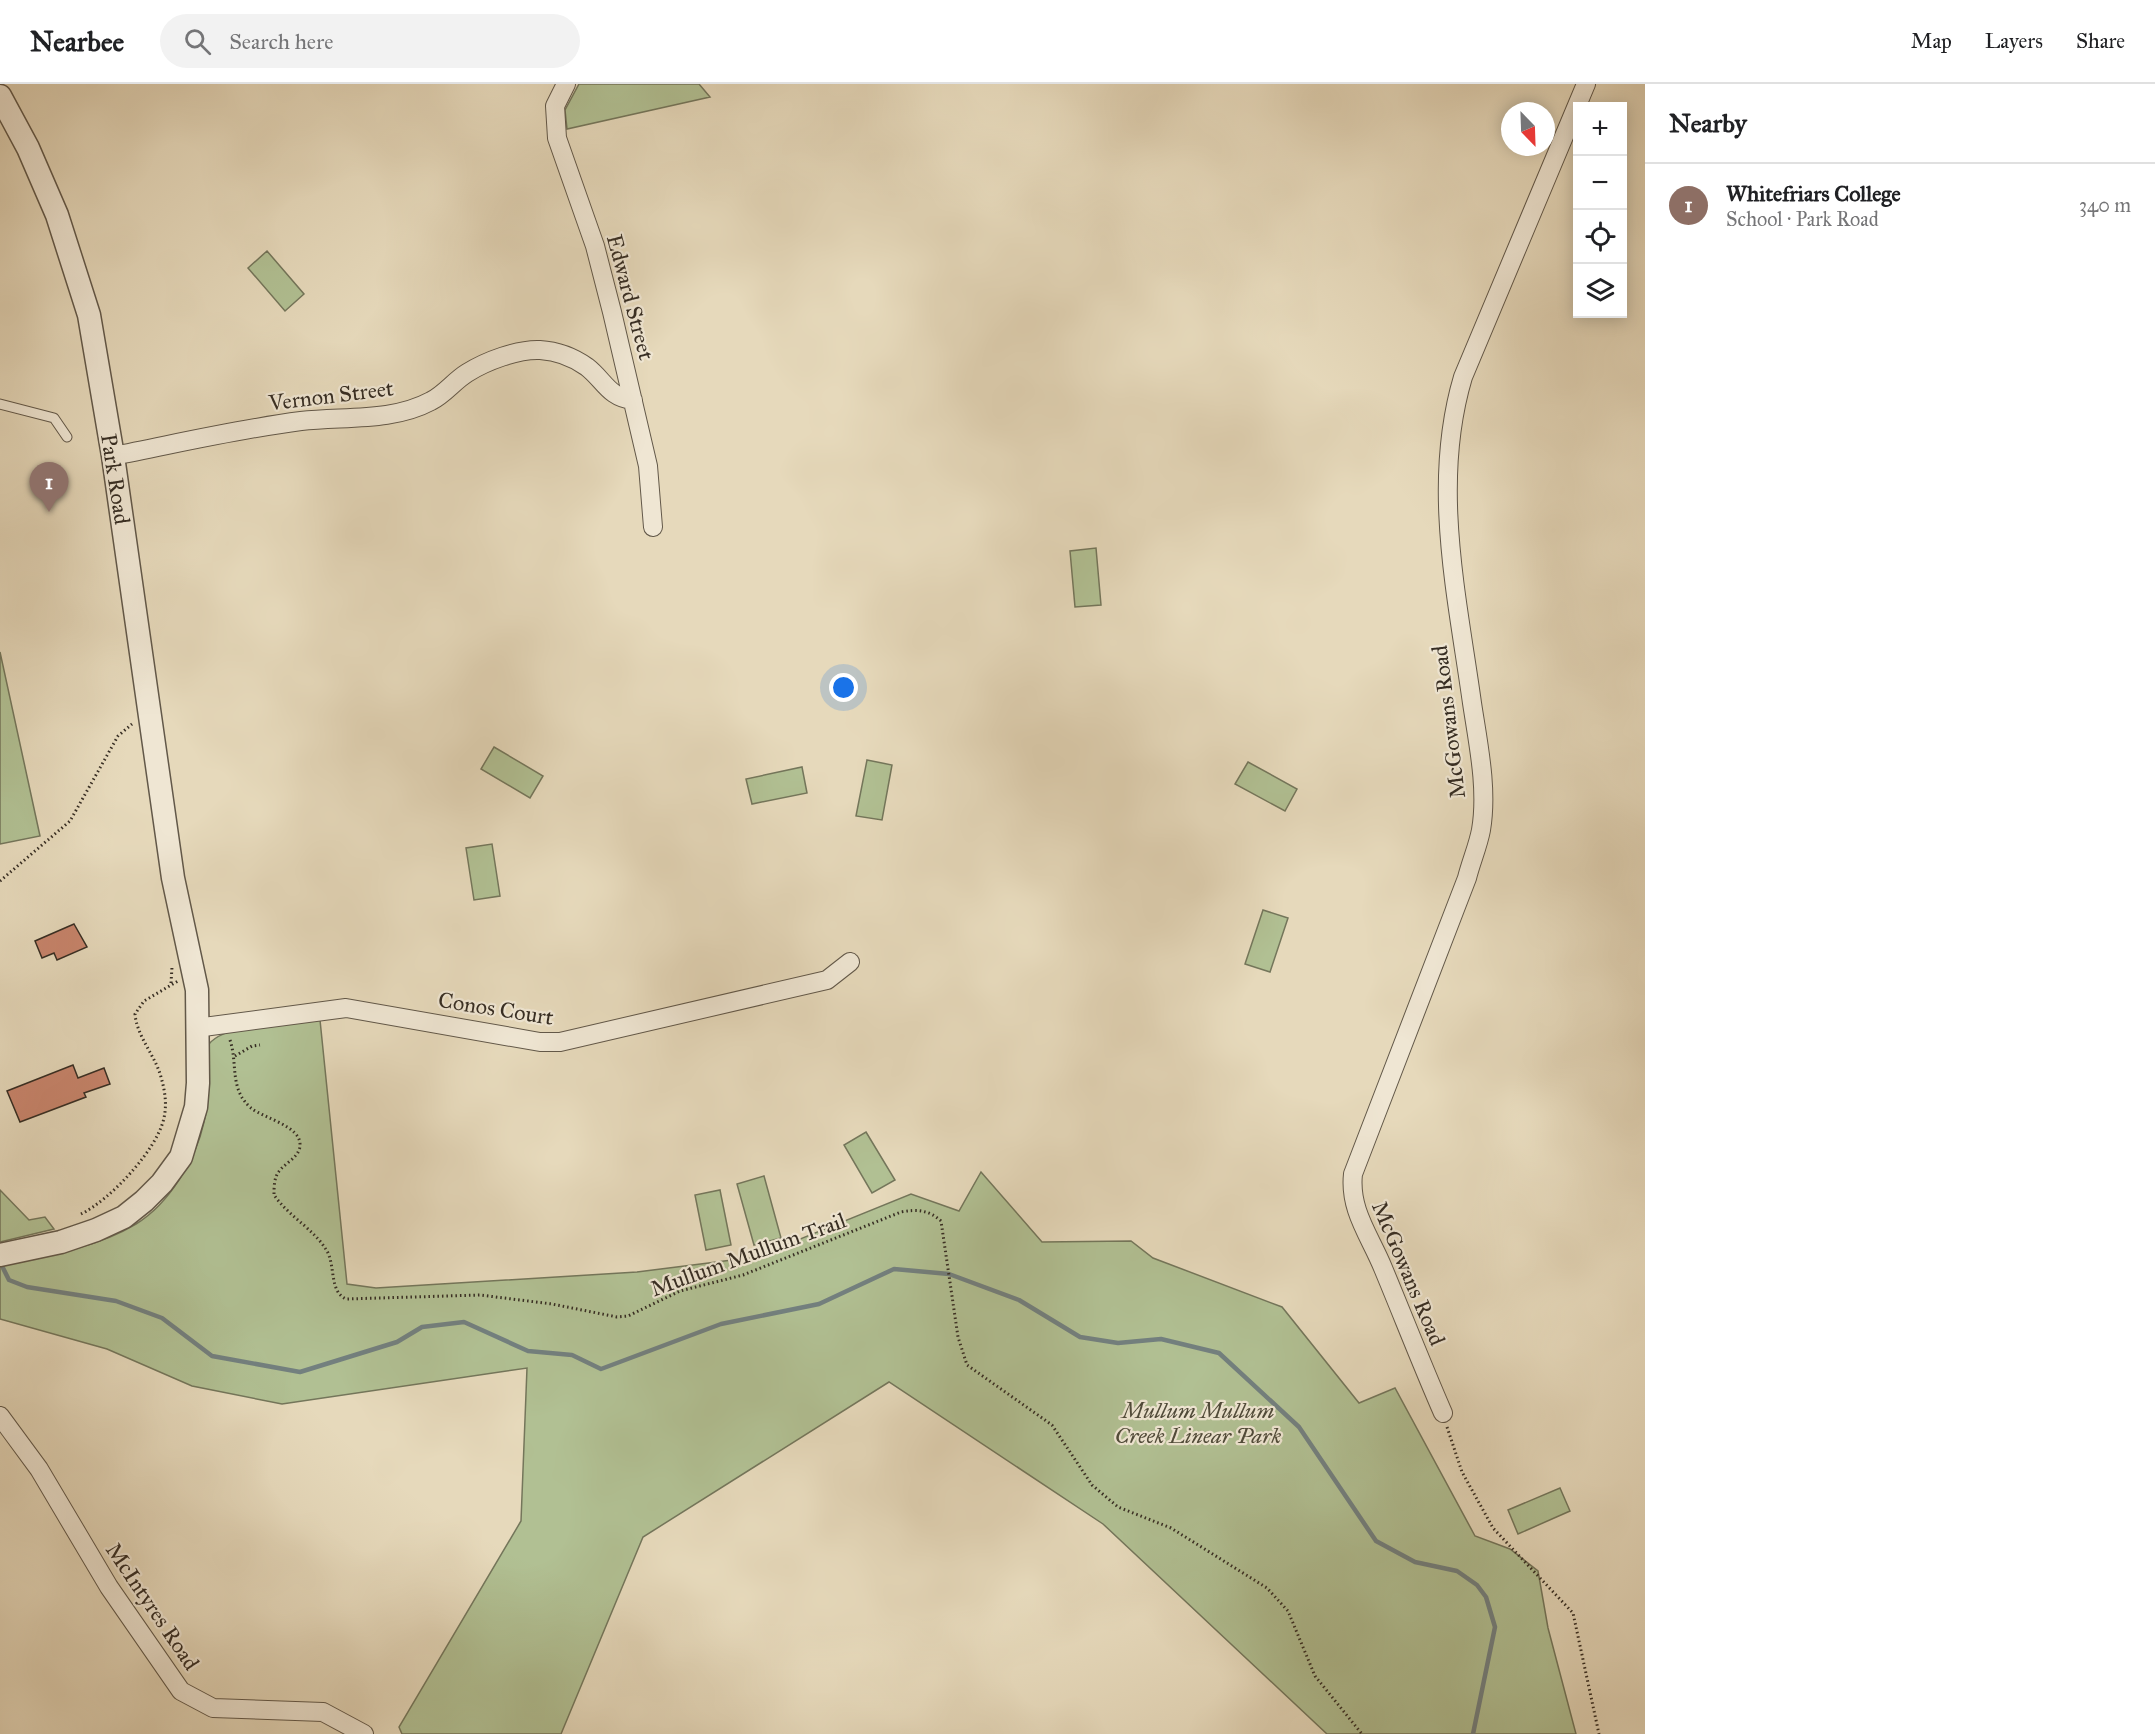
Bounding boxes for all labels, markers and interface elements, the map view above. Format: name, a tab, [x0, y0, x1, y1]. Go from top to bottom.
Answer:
search box	[160, 14, 580, 68]
text: Nearbee	[30, 24, 124, 59]
icon: search	[181, 25, 214, 58]
text: Search here	[229, 28, 333, 55]
text: Map	[1911, 28, 1952, 54]
text: Layers	[1985, 28, 2043, 54]
text: Share	[2076, 28, 2125, 54]
north arrow	[1501, 102, 1555, 156]
map controls	[1573, 102, 1627, 318]
button: +	[1573, 102, 1627, 156]
text: Nearby	[1669, 107, 1747, 139]
button: −	[1573, 156, 1627, 210]
text: Whitefriars College	[1726, 180, 1901, 207]
text: 1	[1685, 193, 1692, 217]
text: 340 m	[2079, 193, 2131, 217]
text: School · Park Road	[1726, 207, 1879, 231]
button: locate	[1573, 210, 1627, 264]
street label: Edward Street	[601, 231, 660, 363]
button: layers	[1573, 264, 1627, 318]
street label: Vernon Street	[266, 374, 395, 417]
street label: Park Road	[95, 432, 136, 526]
pin: 1	[29, 462, 68, 512]
street label: McGowans Road	[1426, 644, 1471, 800]
your location	[829, 673, 858, 702]
street label: Conos Court	[436, 986, 556, 1031]
street label: McGowans Road	[1366, 1197, 1451, 1349]
street label: Mullum Mullum Trail	[647, 1207, 850, 1302]
park label: Mullum Mullum Creek Linear Park	[1115, 1397, 1282, 1449]
street label: McIntyres Road	[100, 1537, 205, 1675]

